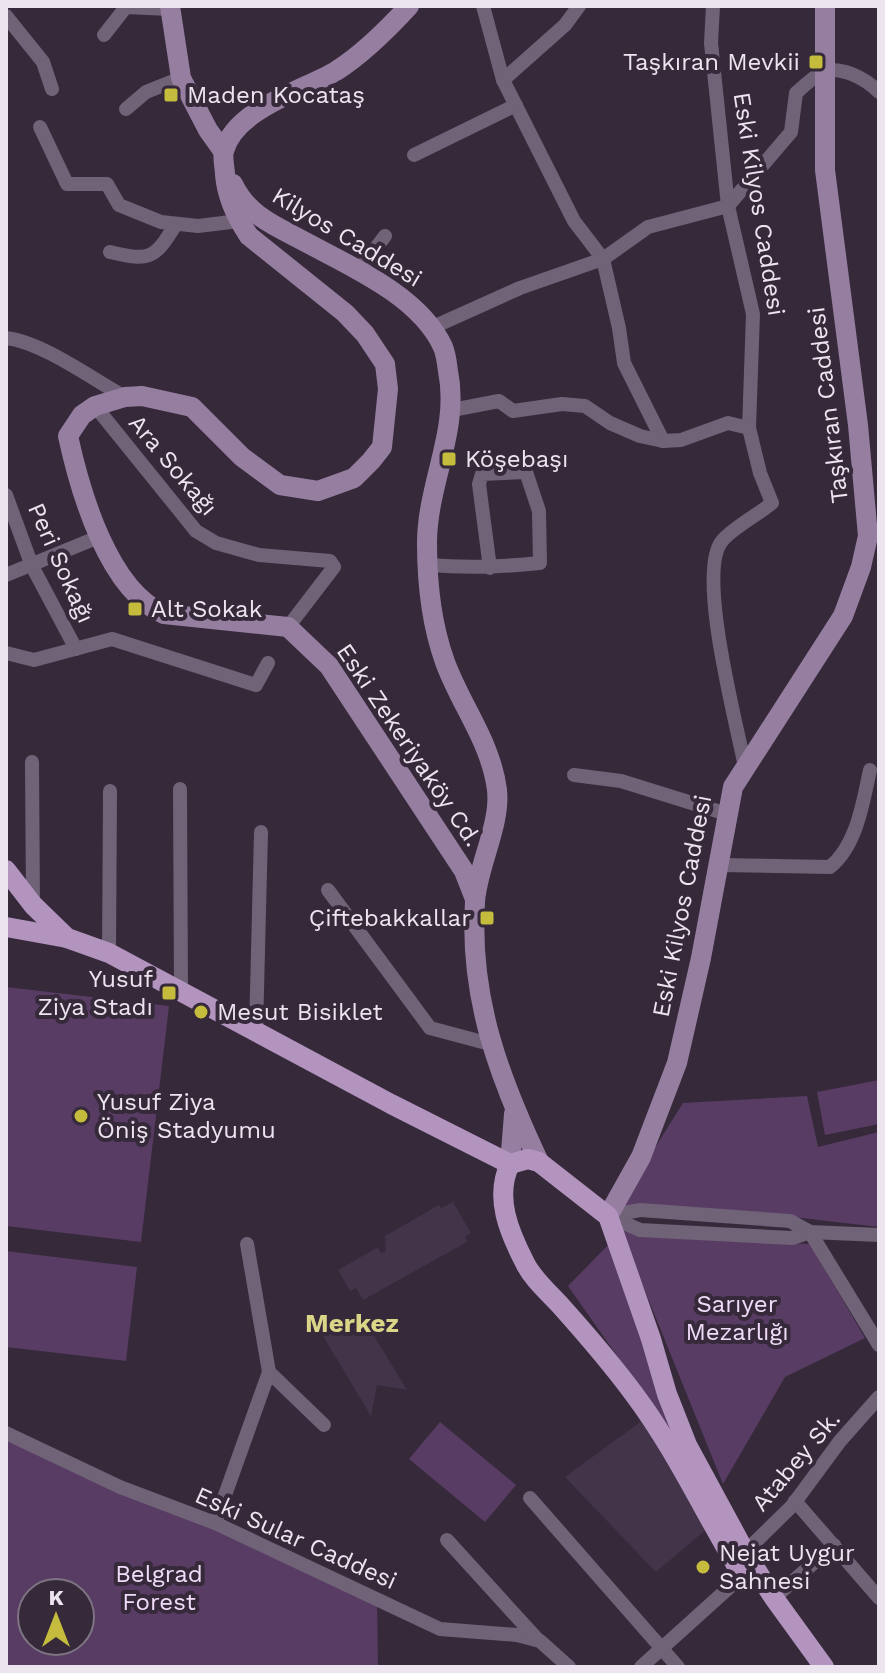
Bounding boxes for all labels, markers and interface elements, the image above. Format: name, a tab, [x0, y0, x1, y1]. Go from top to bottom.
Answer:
place label: Taşkıran Mevkii	[623, 48, 800, 76]
marker: Taşkıran Mevkii	[807, 53, 825, 71]
place label: Maden Kocataş	[187, 81, 365, 109]
marker: Maden Kocataş	[162, 86, 180, 104]
street label: Eski Kilyos Caddesi	[728, 90, 790, 318]
street label: Kilyos Caddesi	[267, 181, 427, 293]
street label: Taşkıran Caddesi	[802, 305, 854, 505]
street label: Ara Sokağı	[123, 409, 223, 521]
place label: Köşebaşı	[465, 445, 568, 473]
marker: Köşebaşı	[440, 450, 458, 468]
street label: Peri Sokağı	[22, 499, 100, 627]
place label: Alt Sokak	[151, 595, 263, 623]
marker: Alt Sokak	[126, 600, 144, 618]
street label: Eski Zekeriyaköy Cd.	[331, 638, 487, 852]
street label: Eski Kilyos Caddesi	[647, 793, 717, 1019]
place label: Çiftebakkallar	[309, 904, 471, 932]
marker: Çiftebakkallar	[478, 909, 496, 927]
place label: Yusuf Ziya Stadı	[38, 965, 154, 1021]
marker: Yusuf Ziya Stadı	[160, 984, 178, 1002]
place label: Mesut Bisiklet	[217, 998, 382, 1026]
marker: Mesut Bisiklet	[192, 1003, 210, 1021]
place label: Yusuf Ziya Öniş Stadyumu	[97, 1088, 276, 1144]
marker: Yusuf Ziya Öniş Stadyumu	[72, 1107, 90, 1125]
park label: Sarıyer Mezarlığı	[685, 1290, 789, 1346]
district label: Merkez	[305, 1308, 399, 1338]
street label: Atabey Sk.	[746, 1405, 846, 1517]
street label: Eski Sular Caddesi	[191, 1481, 401, 1595]
place label: Nejat Uygur Sahnesi	[719, 1539, 855, 1595]
marker: Nejat Uygur Sahnesi	[694, 1558, 712, 1576]
park label: Belgrad Forest	[115, 1560, 203, 1616]
north arrow	[16, 1577, 96, 1657]
text: K	[48, 1585, 64, 1610]

